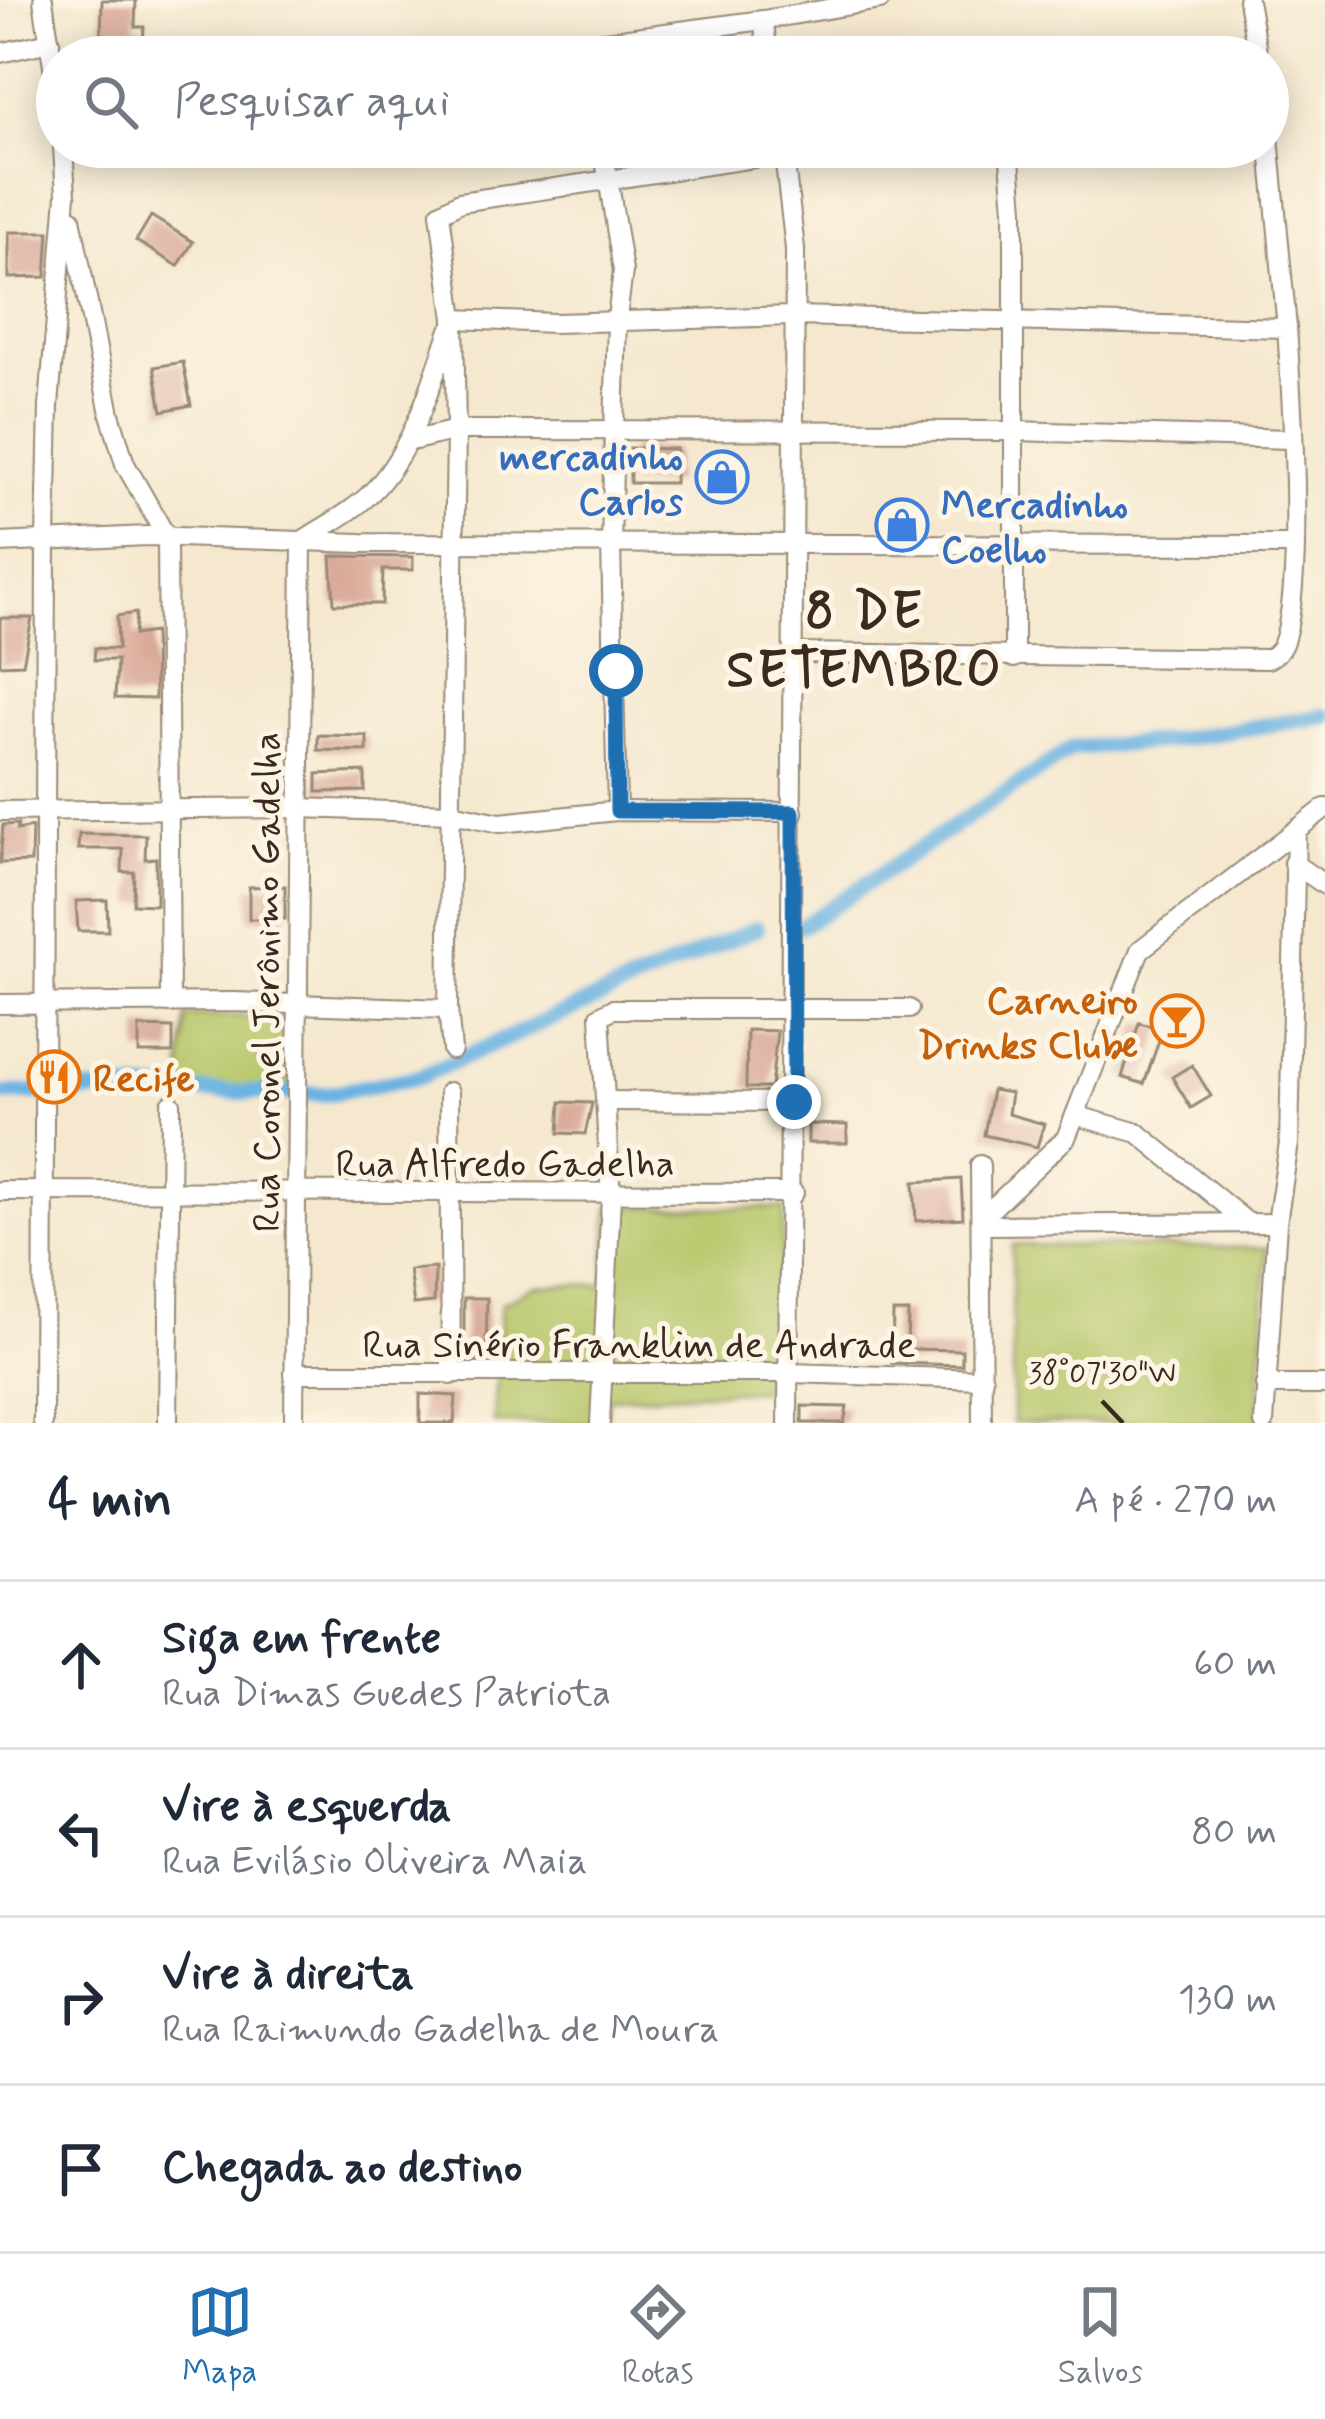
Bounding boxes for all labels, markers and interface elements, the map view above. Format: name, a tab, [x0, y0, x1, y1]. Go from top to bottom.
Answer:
search box	[36, 36, 1289, 168]
icon: search	[78, 69, 144, 135]
text: Pesquisar aqui	[174, 73, 450, 132]
place label: mercadinho Carlos	[499, 433, 684, 529]
shop icon: mercadinho Carlos	[694, 449, 750, 505]
place label: Mercadinho Coelho	[941, 481, 1128, 577]
shop icon: Mercadinho Coelho	[874, 497, 930, 553]
district label: 8 DE SETEMBRO	[726, 580, 1004, 705]
route start	[589, 644, 643, 698]
street label: Rua Coronel Jerônimo Gadelha	[243, 732, 294, 1232]
place label: Carneiro Drinks Clube	[918, 977, 1138, 1073]
bar icon: Carneiro Drinks Clube	[1149, 993, 1205, 1049]
restaurant icon: Recife	[26, 1049, 82, 1105]
place label: Recife	[93, 1055, 195, 1106]
route end	[767, 1075, 821, 1129]
street label: Rua Alfredo Gadelha	[335, 1140, 675, 1191]
street label: Rua Sinério Franklim de Andrade	[362, 1321, 916, 1372]
text: 38°07'30"W	[1028, 1354, 1176, 1393]
text: 4 min	[48, 1468, 172, 1534]
text: A pé · 270 m	[1074, 1476, 1277, 1527]
text: Siga em frente	[162, 1610, 441, 1669]
icon: ahead	[48, 1632, 114, 1698]
text: 60 m	[1193, 1639, 1277, 1690]
text: Rua Dimas Guedes Patriota	[162, 1669, 611, 1720]
text: Vire à esquerda	[162, 1778, 451, 1837]
icon: left	[48, 1800, 114, 1866]
text: 80 m	[1191, 1807, 1277, 1858]
text: Rua Evilásio Oliveira Maia	[162, 1837, 588, 1888]
text: Vire à direita	[162, 1946, 414, 2005]
icon: right	[48, 1968, 114, 2034]
text: 130 m	[1178, 1975, 1277, 2026]
text: Rua Raimundo Gadelha de Moura	[162, 2005, 719, 2056]
icon: arrive	[48, 2136, 114, 2202]
text: Chegada ao destino	[162, 2139, 522, 2198]
tab: Mapa	[182, 2279, 257, 2395]
tab: Rotas	[622, 2279, 693, 2395]
tab: Salvos	[1058, 2279, 1143, 2395]

